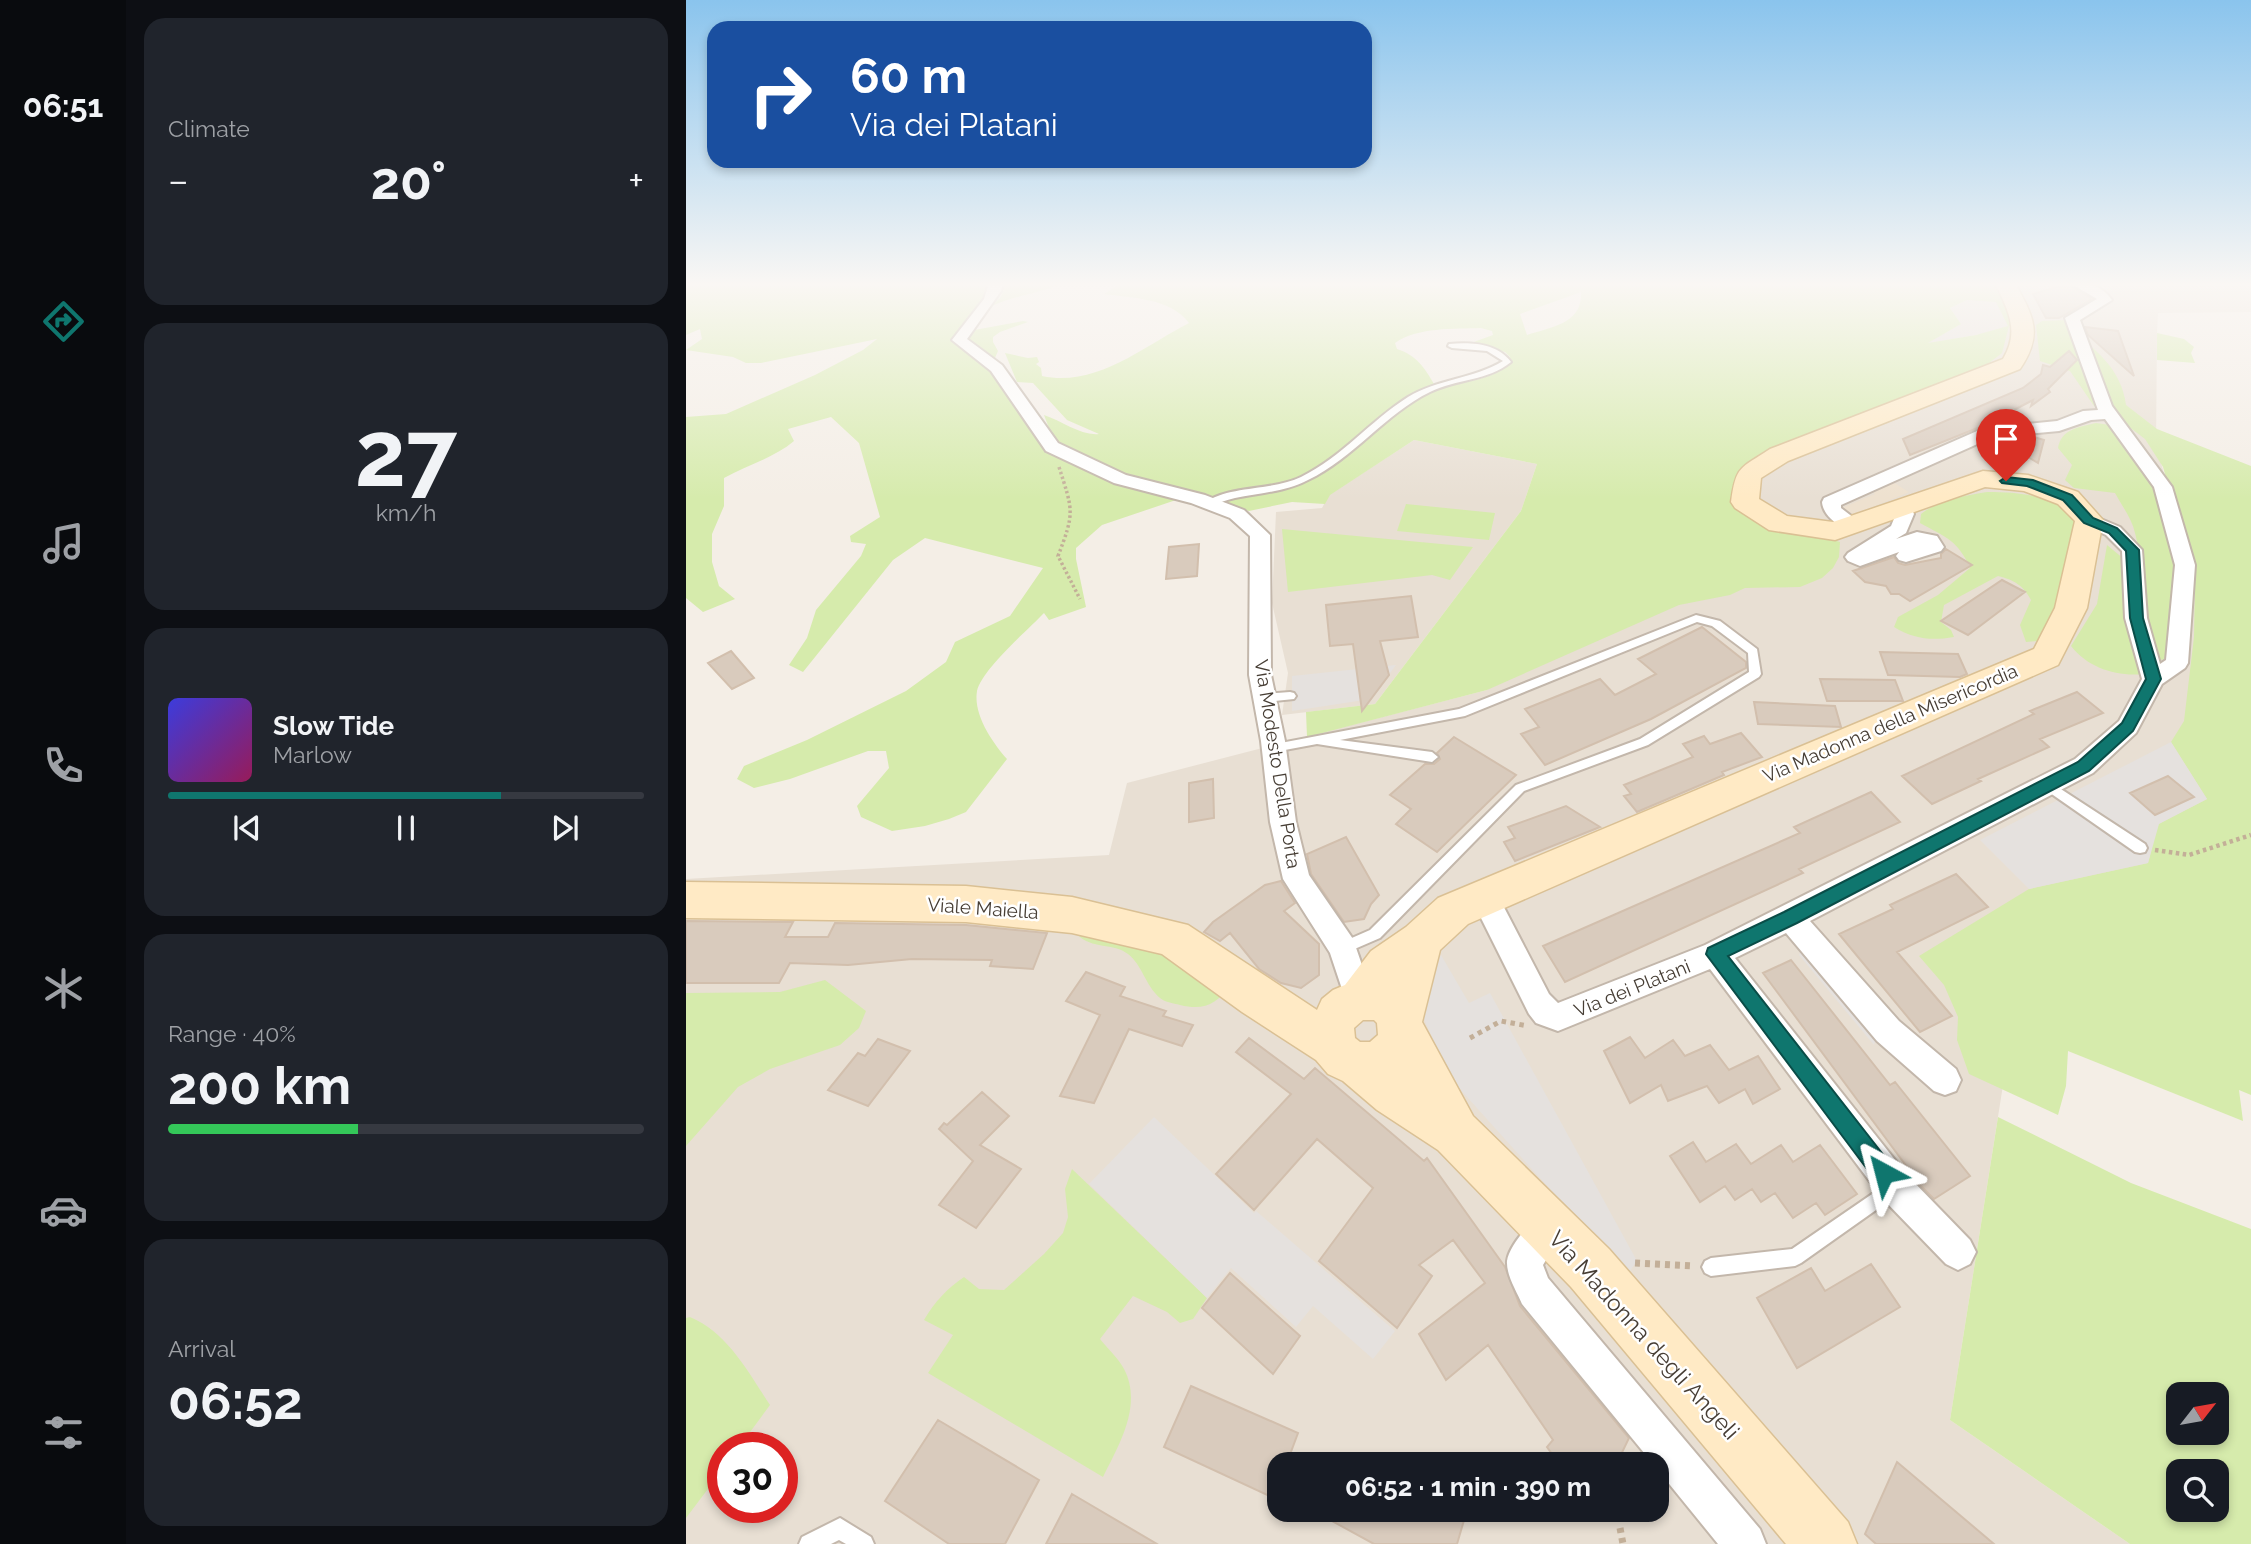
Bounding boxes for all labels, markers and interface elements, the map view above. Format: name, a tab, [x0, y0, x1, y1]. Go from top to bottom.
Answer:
text: 60 m	[850, 47, 967, 104]
icon: right	[735, 49, 826, 140]
text: 06:51	[23, 87, 103, 124]
text: Via dei Platani	[850, 106, 1058, 143]
text: Climate	[168, 115, 250, 142]
text: 20°	[371, 150, 446, 211]
text: −	[168, 158, 188, 203]
text: +	[628, 158, 644, 203]
icon: directions	[39, 297, 88, 346]
text: 27	[355, 400, 457, 507]
pin	[1976, 409, 2036, 481]
icon: arrive	[1987, 420, 2025, 458]
text: km/h	[376, 499, 436, 526]
icon: music	[39, 519, 88, 568]
street label: Via Modesto Della Porta	[1251, 658, 1305, 870]
street label: Via Madonna della Misericordia	[1759, 659, 2021, 787]
text: Slow Tide	[273, 711, 394, 741]
icon: phone	[39, 741, 88, 790]
text: Marlow	[273, 741, 352, 768]
icon: previous	[228, 809, 266, 847]
icon: pause	[387, 809, 425, 847]
icon: next	[546, 809, 584, 847]
street label: Viale Maiella	[927, 893, 1039, 923]
street label: Via dei Platani	[1571, 955, 1693, 1021]
icon: climate	[39, 964, 88, 1013]
text: Range · 40%	[168, 1020, 296, 1047]
text: 200 km	[168, 1055, 351, 1116]
position arrow	[1847, 1136, 1921, 1210]
icon: car	[39, 1186, 88, 1235]
street label: Via Madonna degli Angeli	[1544, 1225, 1745, 1444]
text: Arrival	[168, 1335, 235, 1362]
text: 06:52	[168, 1370, 302, 1431]
north arrow	[2166, 1382, 2230, 1446]
map controls	[2166, 1382, 2229, 1522]
icon: filters	[39, 1408, 88, 1457]
speed limit sign: 30	[707, 1432, 798, 1523]
button: search	[2166, 1459, 2229, 1522]
text: 06:52 · 1 min · 390 m	[1345, 1472, 1591, 1502]

